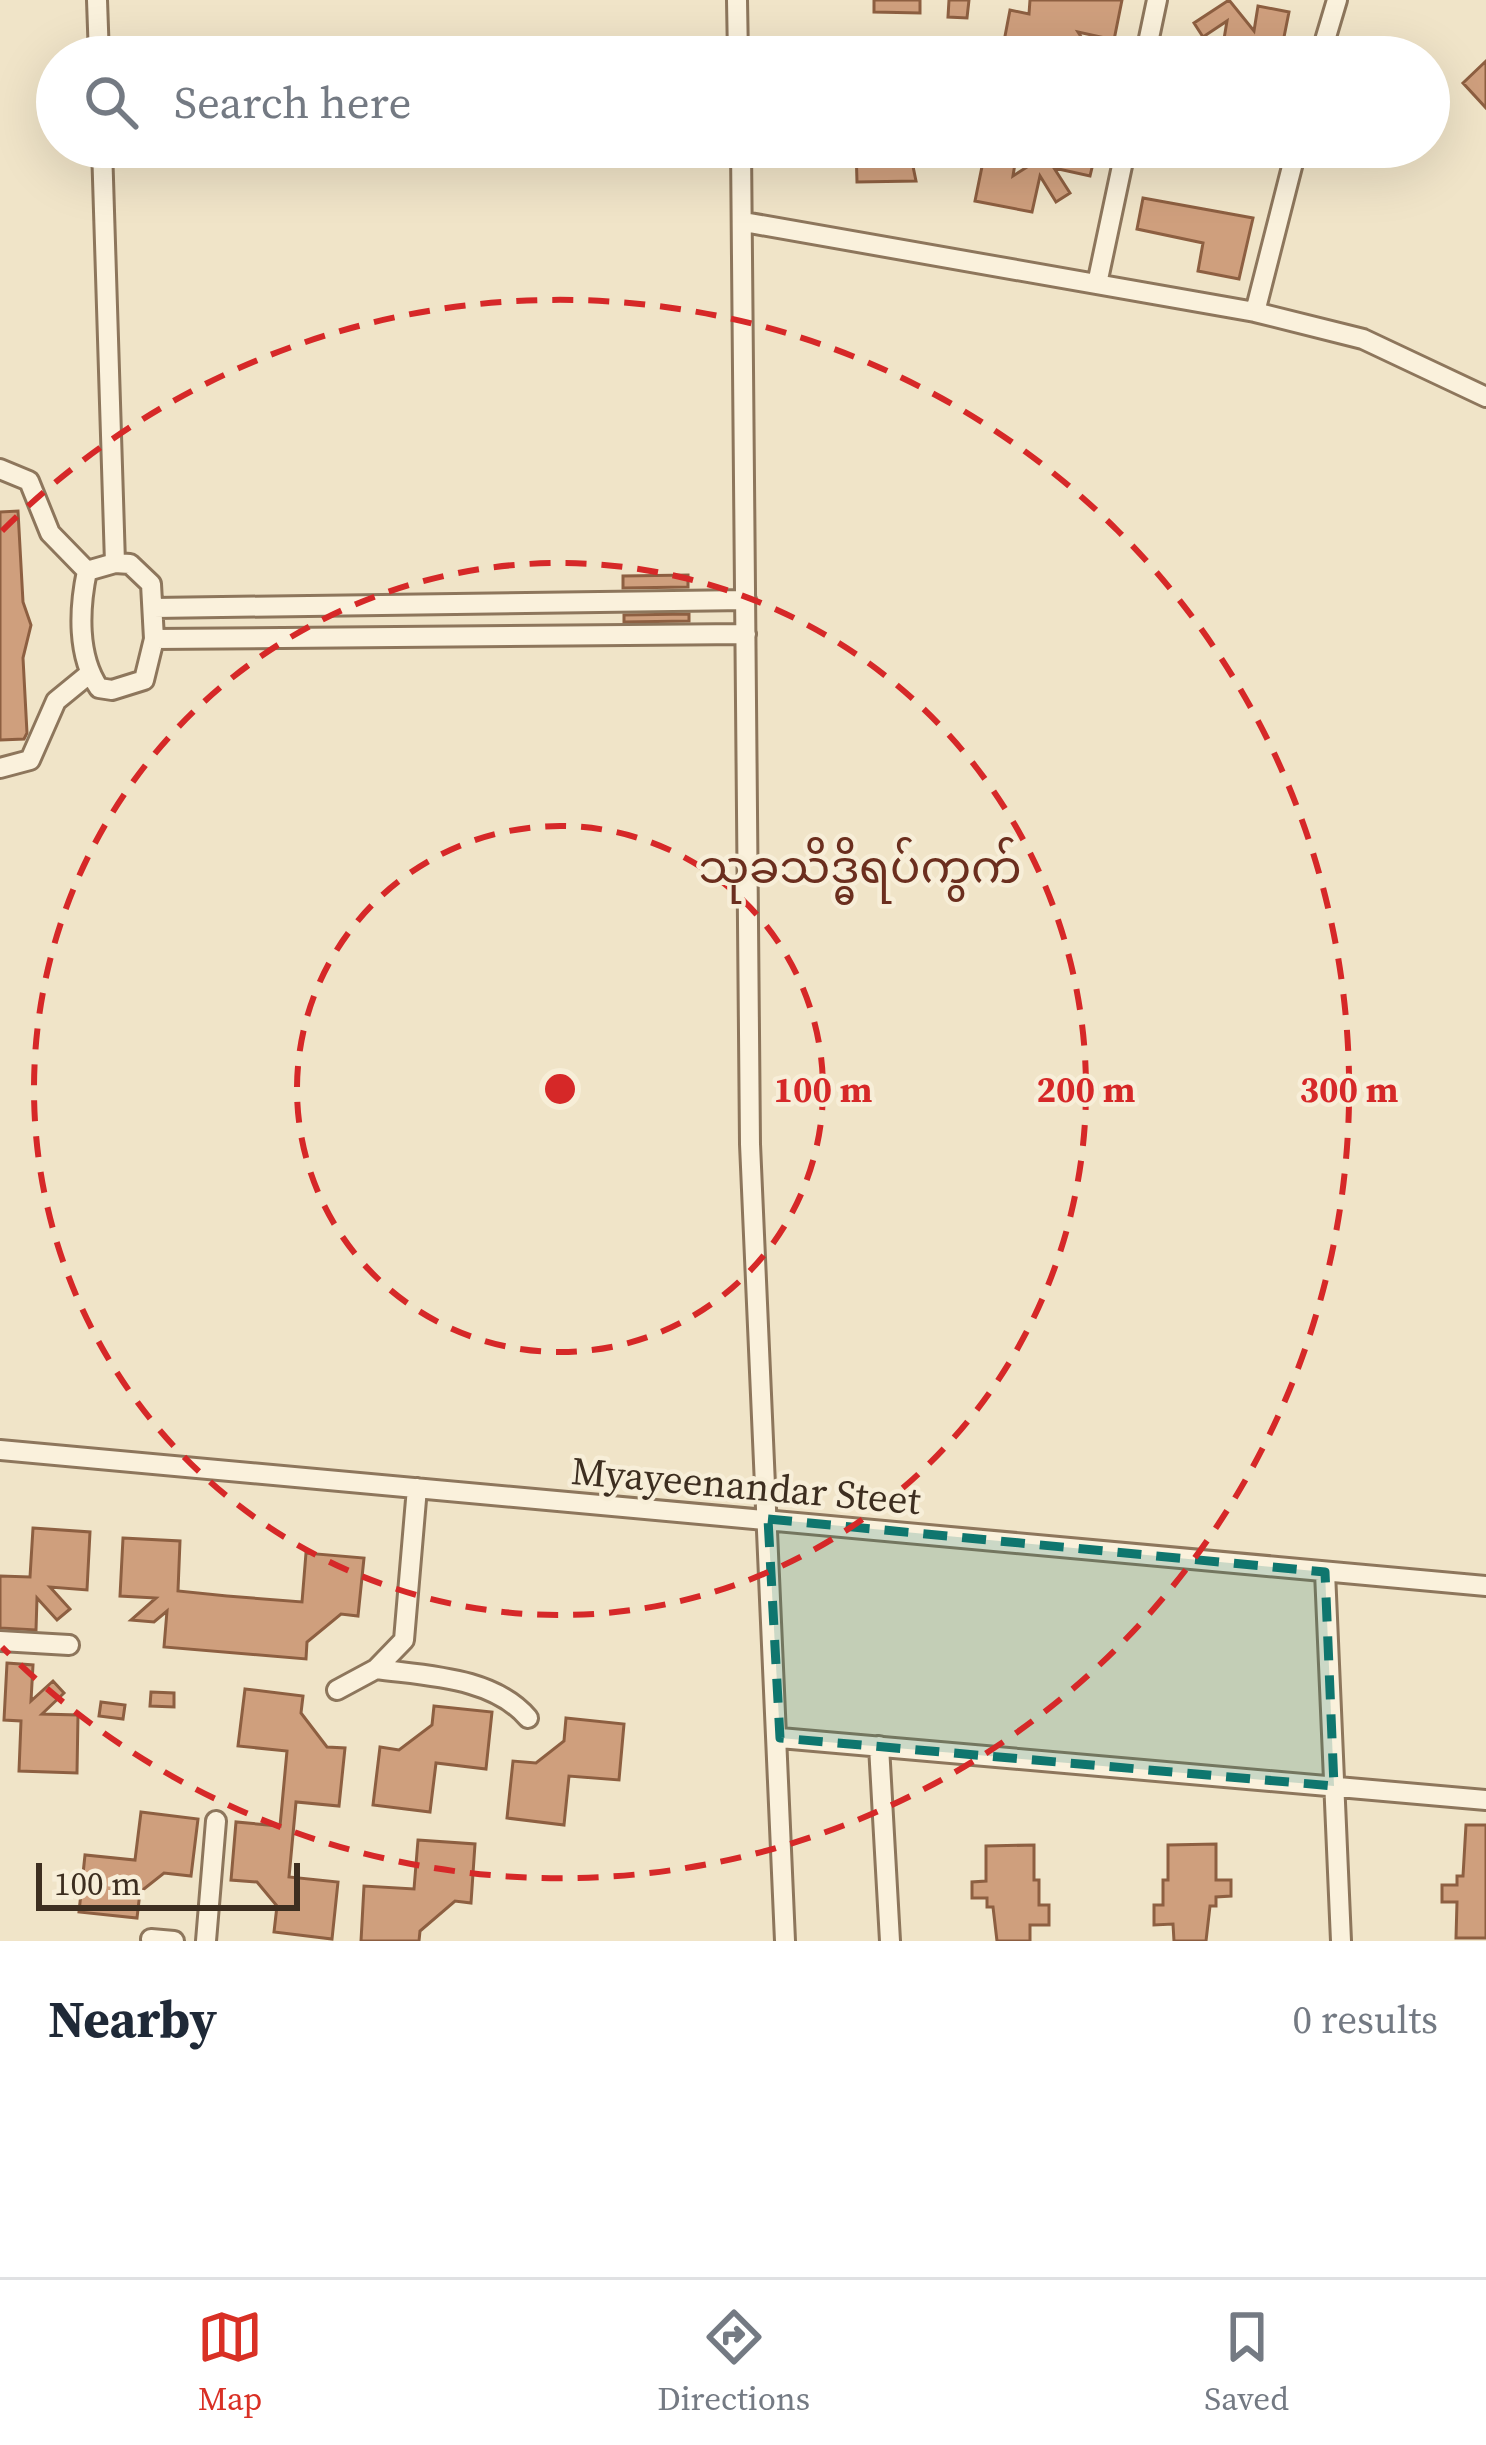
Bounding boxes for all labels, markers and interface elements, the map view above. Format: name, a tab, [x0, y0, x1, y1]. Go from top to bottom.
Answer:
search box	[36, 36, 1450, 168]
icon: search	[78, 69, 144, 135]
text: Search here	[174, 71, 411, 133]
district label: သုခသိဒ္ဓိရပ်ကွက်	[698, 836, 1022, 905]
text: 100 m	[774, 1065, 872, 1114]
text: 200 m	[1037, 1065, 1135, 1114]
text: 300 m	[1300, 1065, 1398, 1114]
centre of rings	[539, 1068, 581, 1110]
street label: Myayeenandar Steet	[569, 1444, 923, 1527]
scale bar	[36, 1857, 300, 1910]
text: 100 m	[54, 1861, 141, 1906]
text: Nearby	[48, 1984, 217, 2054]
text: 0 results	[1293, 1993, 1438, 2046]
tab: Map	[197, 2304, 263, 2421]
tab: Directions	[657, 2304, 810, 2421]
tab: Saved	[1204, 2304, 1289, 2421]

